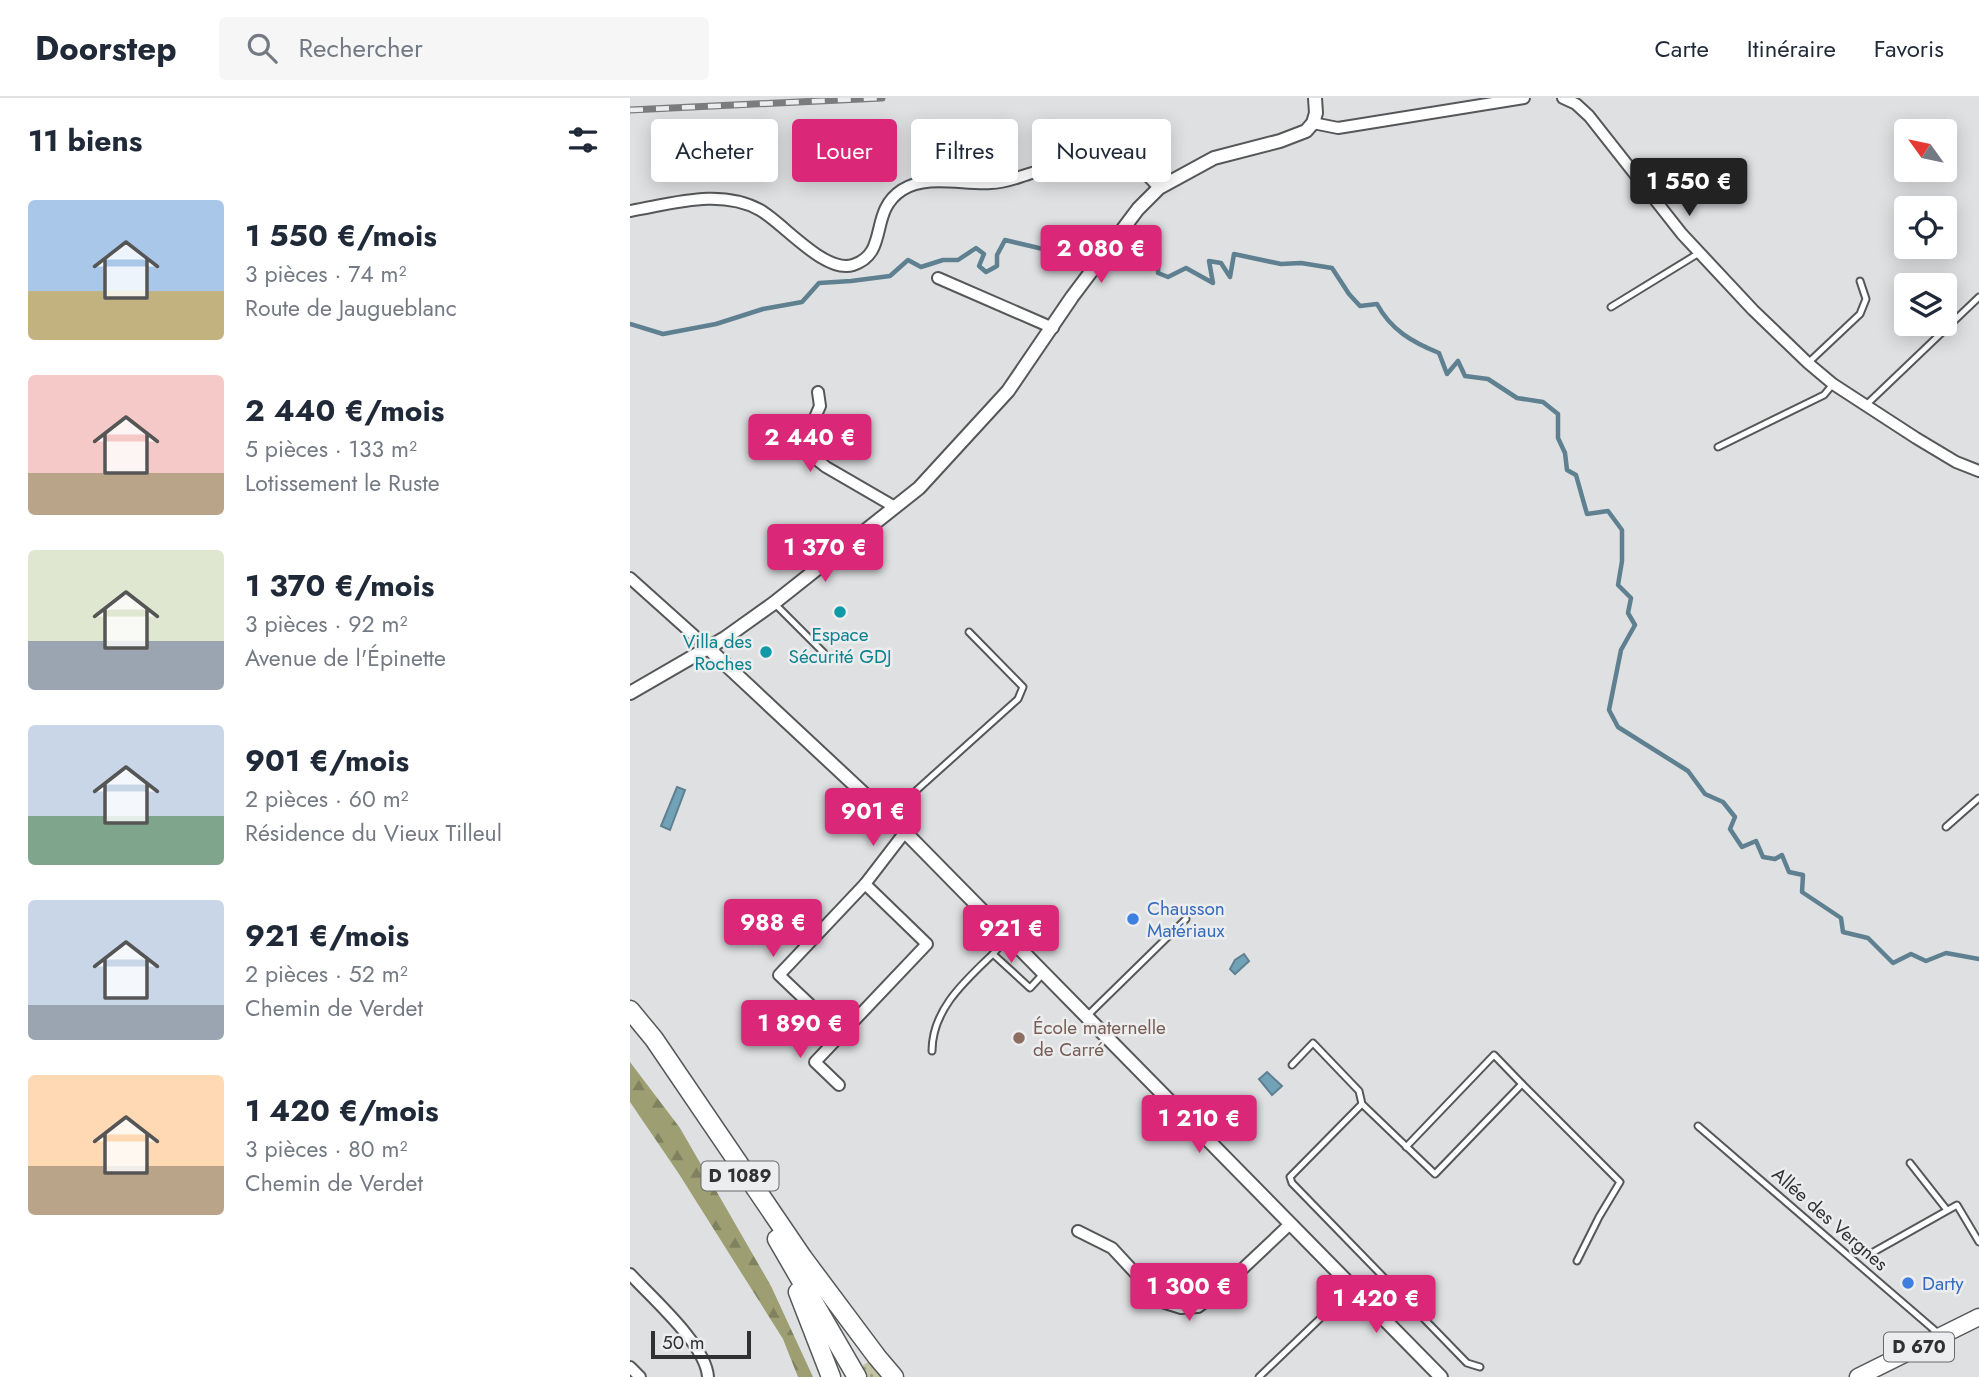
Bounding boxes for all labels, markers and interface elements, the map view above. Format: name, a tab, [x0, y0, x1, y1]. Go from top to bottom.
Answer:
search box	[219, 17, 709, 80]
text: Doorstep	[35, 25, 177, 72]
icon: search	[243, 29, 281, 67]
text: Rechercher	[299, 29, 423, 67]
text: Carte	[1654, 31, 1709, 66]
text: Itinéraire	[1747, 31, 1836, 66]
text: Favoris	[1874, 31, 1944, 66]
text: 11 biens	[28, 119, 142, 162]
chip: Acheter	[651, 119, 778, 182]
chip: Louer	[792, 119, 897, 182]
chip: Filtres	[911, 119, 1018, 182]
chip: Nouveau	[1032, 119, 1171, 182]
north arrow	[1894, 119, 1956, 182]
map controls	[1894, 119, 1957, 336]
icon: filters	[564, 121, 602, 159]
pin: 1 550 €	[1624, 158, 1754, 218]
text: 1 550 €	[1646, 164, 1732, 198]
button: locate	[1894, 196, 1957, 259]
text: 1 550 €/mois	[245, 214, 437, 257]
pin: 2 080 €	[1036, 226, 1166, 285]
icon: home	[84, 228, 168, 312]
text: 2 080 €	[1057, 231, 1145, 265]
text: 3 pièces · 74 m²	[245, 257, 406, 291]
button: layers	[1894, 273, 1957, 336]
text: Route de Jaugueblanc	[245, 291, 457, 325]
text: 2 440 €/mois	[245, 389, 444, 432]
icon: home	[84, 403, 168, 487]
pin: 2 440 €	[745, 414, 875, 474]
text: 2 440 €	[764, 420, 856, 454]
text: 5 pièces · 133 m²	[245, 432, 417, 466]
text: Lotissement le Ruste	[245, 466, 440, 500]
pin: 1 370 €	[760, 524, 890, 584]
text: 1 370 €	[783, 530, 867, 564]
text: 1 370 €/mois	[245, 564, 434, 607]
icon: home	[84, 578, 168, 662]
marker: Espace Sécurité GDJ	[832, 604, 848, 620]
text: 3 pièces · 92 m²	[245, 607, 407, 641]
place label: Espace Sécurité GDJ	[789, 621, 891, 670]
place label: Villa des Roches	[683, 628, 752, 677]
text: Avenue de l'Épinette	[245, 641, 446, 675]
marker: Villa des Roches	[758, 644, 774, 660]
text: 901 €/mois	[245, 739, 409, 782]
icon: home	[84, 753, 168, 837]
text: 2 pièces · 60 m²	[245, 782, 409, 816]
pin: 901 €	[824, 788, 922, 848]
text: 901 €	[841, 794, 905, 828]
text: Résidence du Vieux Tilleul	[245, 816, 502, 850]
place label: Chausson Matériaux	[1147, 895, 1225, 944]
pin: 988 €	[724, 900, 822, 959]
text: 988 €	[740, 905, 806, 939]
pin: 921 €	[962, 906, 1060, 965]
text: 921 €	[979, 911, 1043, 945]
marker: Chausson Matériaux	[1125, 911, 1141, 927]
text: 921 €/mois	[245, 914, 409, 957]
icon: home	[84, 928, 168, 1012]
text: 2 pièces · 52 m²	[245, 957, 408, 991]
text: Chemin de Verdet	[245, 991, 423, 1025]
pin: 1 890 €	[735, 1000, 865, 1060]
text: 1 890 €	[757, 1006, 843, 1040]
place label: École maternelle de Carré	[1033, 1014, 1166, 1063]
marker: École maternelle de Carré	[1011, 1030, 1027, 1046]
text: 1 420 €/mois	[245, 1089, 439, 1132]
pin: 1 210 €	[1134, 1096, 1264, 1155]
text: 1 210 €	[1158, 1101, 1240, 1135]
icon: home	[84, 1103, 168, 1187]
text: 3 pièces · 80 m²	[245, 1132, 407, 1166]
street label: Allée des Vergnes	[1766, 1161, 1894, 1277]
road number: D 1089	[702, 1162, 778, 1190]
text: Chemin de Verdet	[245, 1166, 423, 1200]
pin: 1 300 €	[1124, 1264, 1254, 1323]
text: 1 300 €	[1146, 1269, 1232, 1303]
place label: Darty	[1922, 1270, 1964, 1297]
marker: Darty	[1900, 1275, 1916, 1291]
pin: 1 420 €	[1311, 1276, 1441, 1335]
text: 1 420 €	[1333, 1281, 1419, 1315]
scale bar	[651, 1328, 751, 1360]
text: 50 m	[662, 1329, 705, 1356]
road number: D 670	[1884, 1332, 1954, 1362]

